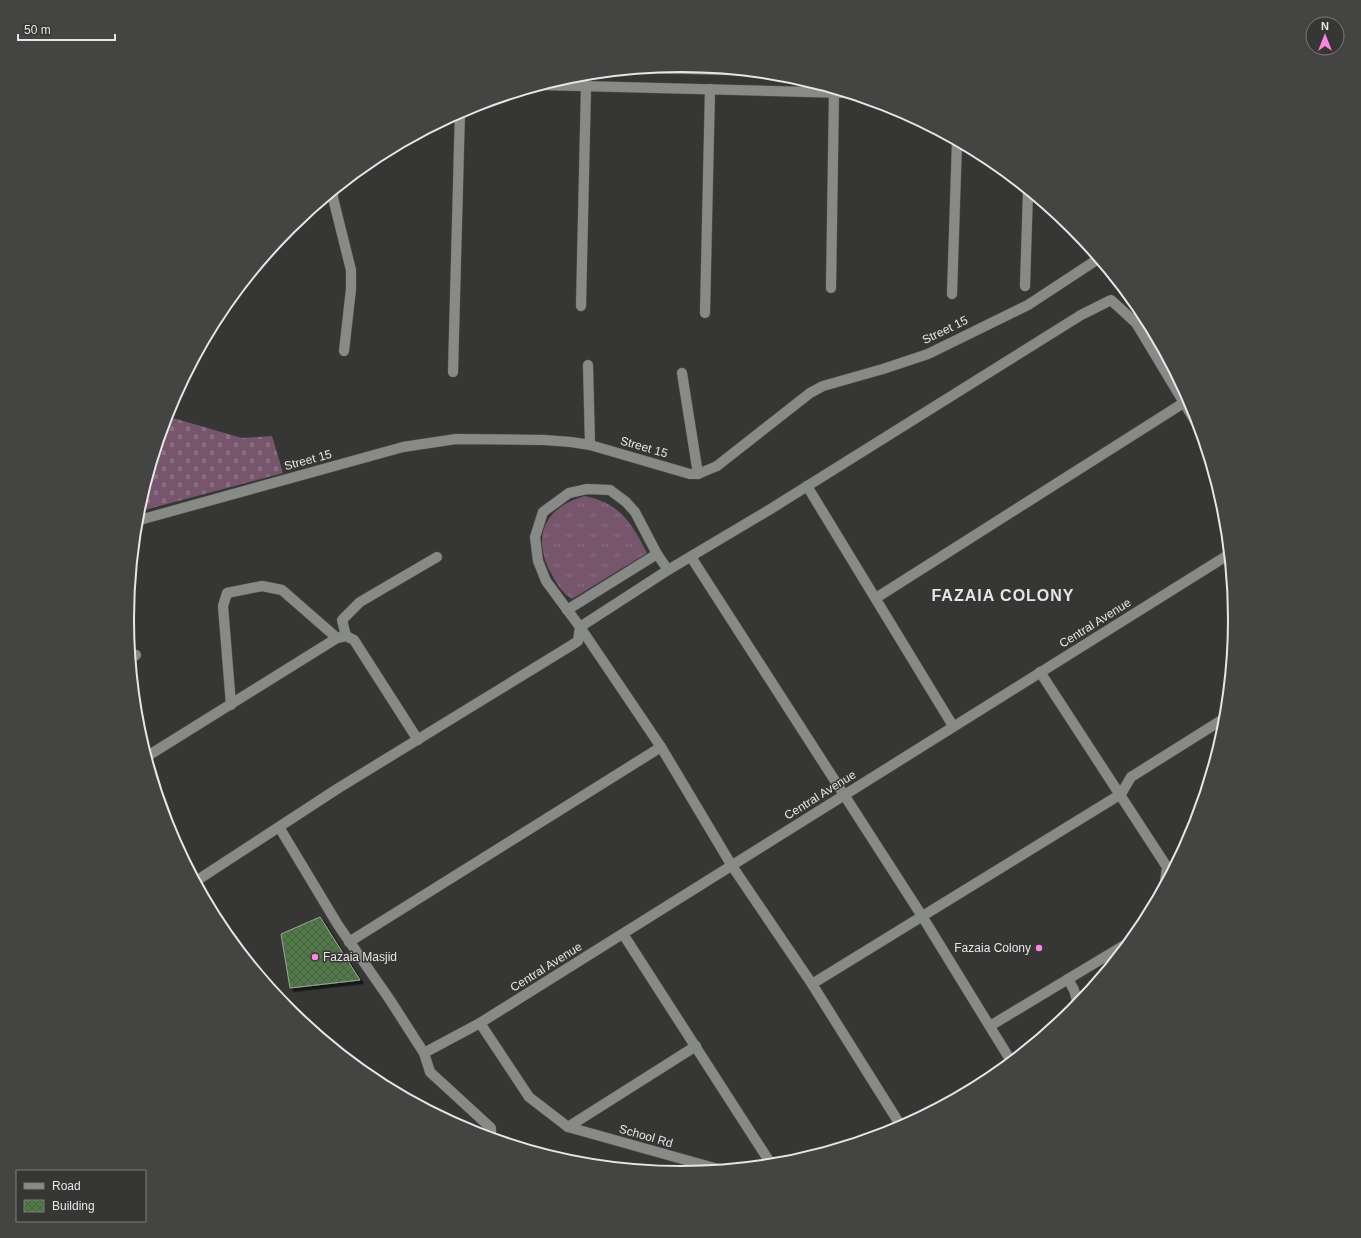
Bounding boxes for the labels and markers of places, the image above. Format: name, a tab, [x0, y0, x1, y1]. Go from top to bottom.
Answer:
place label: Fazaia Colony	[954, 941, 1031, 955]
marker: Fazaia Colony	[1034, 943, 1044, 953]
place label: Fazaia Masjid	[323, 950, 397, 964]
marker: Fazaia Masjid	[310, 952, 320, 962]

